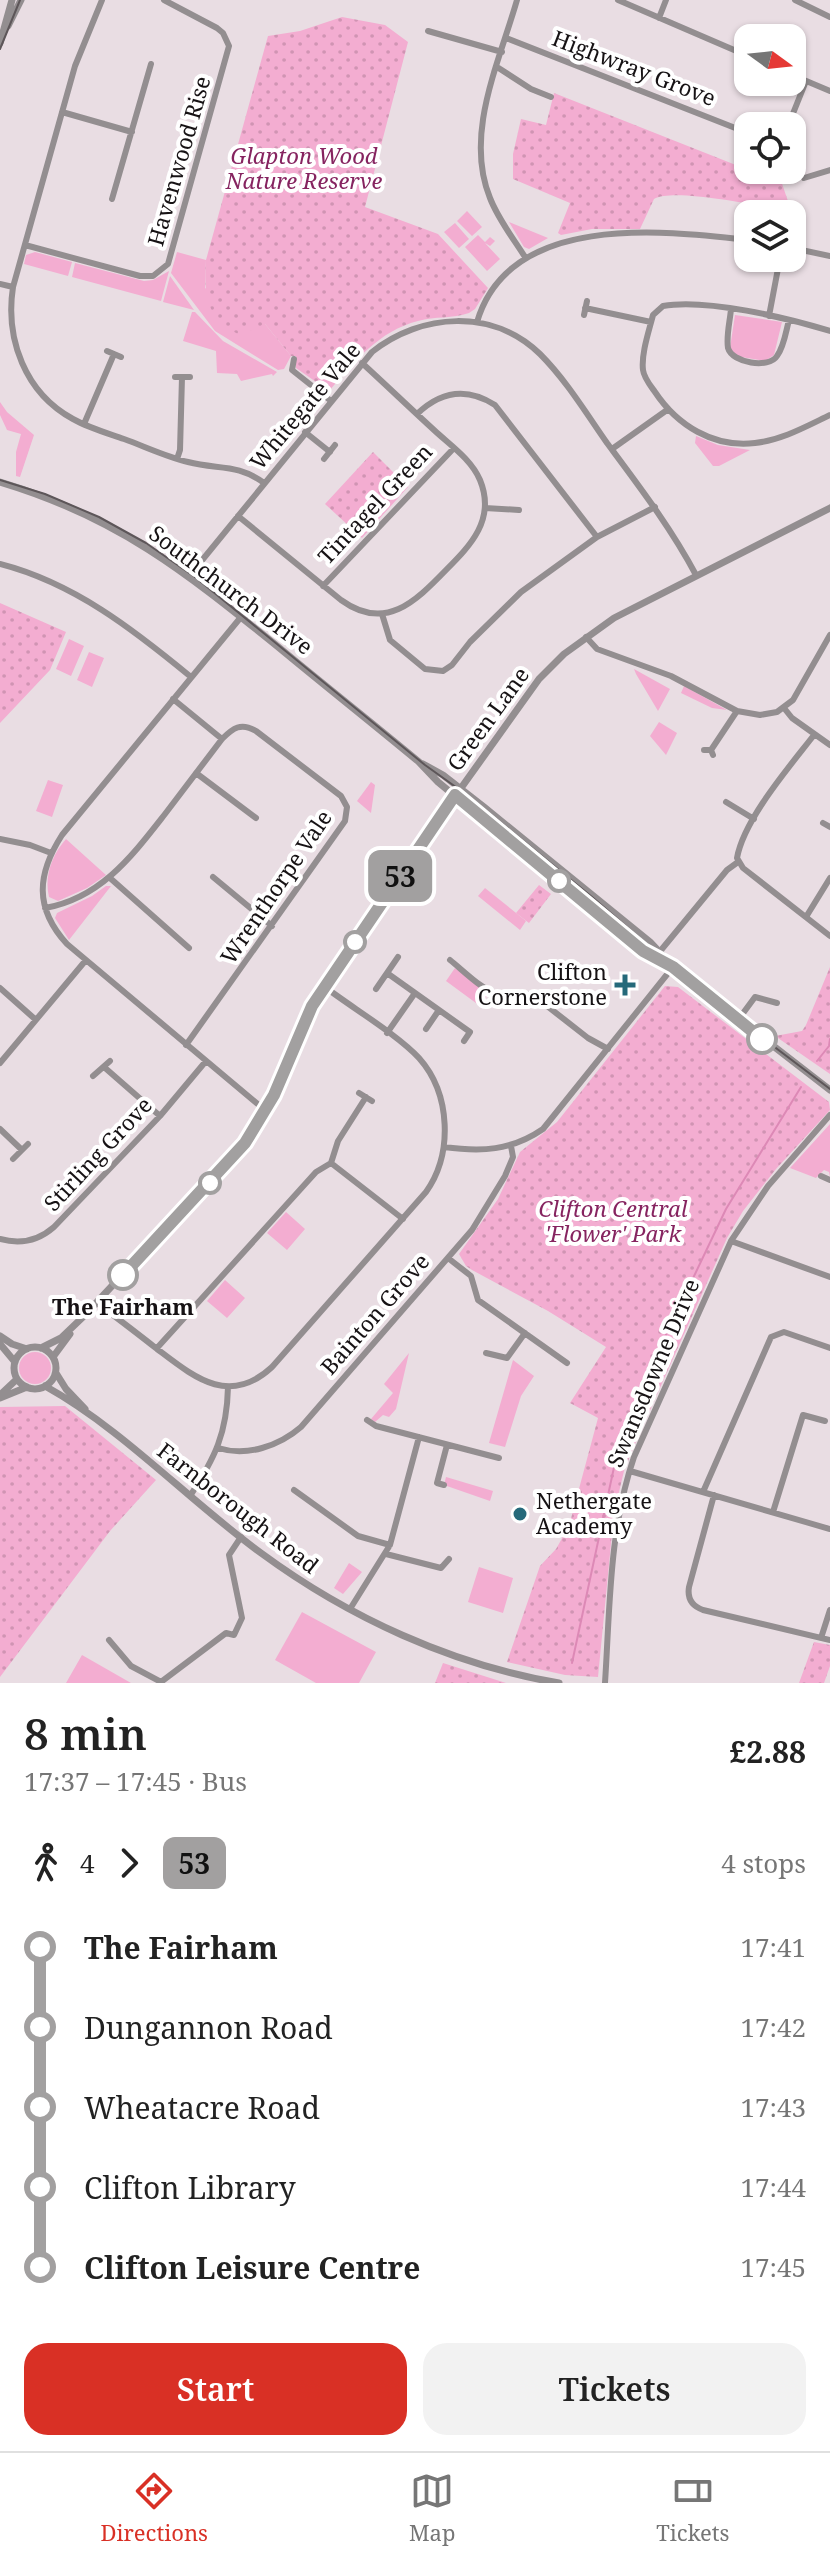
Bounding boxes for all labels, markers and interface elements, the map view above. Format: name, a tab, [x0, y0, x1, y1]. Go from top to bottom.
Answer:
street label: Highwray Grove	[548, 22, 720, 112]
north arrow	[734, 24, 806, 96]
map controls	[734, 24, 806, 272]
street label: Havenwood Rise	[139, 72, 217, 249]
button: locate	[734, 112, 806, 184]
park label: Glapton Wood Nature Reserve	[225, 140, 383, 195]
button: layers	[734, 200, 806, 272]
street label: Whitegate Vale	[242, 335, 366, 475]
street label: Tintagel Green	[311, 436, 438, 570]
street label: Southchurch Drive	[144, 518, 320, 661]
street label: Green Lane	[439, 660, 535, 776]
street label: Wrenthorpe Vale	[213, 804, 338, 969]
line badge: 53	[364, 850, 436, 902]
text: 53	[384, 857, 416, 895]
unlabelled marker	[548, 870, 570, 892]
unlabelled marker	[344, 931, 366, 953]
place label: Clifton Cornerstone	[478, 956, 607, 1011]
marker: Clifton Cornerstone	[614, 974, 636, 996]
unlabelled marker	[747, 1024, 777, 1054]
street label: Stirling Grove	[37, 1090, 158, 1217]
unlabelled marker	[199, 1172, 221, 1194]
park label: Clifton Central 'Flower' Park	[539, 1193, 688, 1248]
street label: Bainton Grove	[313, 1246, 435, 1380]
marker: The Fairham	[108, 1260, 138, 1290]
street label: Swansdowne Drive	[599, 1274, 705, 1471]
place label: The Fairham	[52, 1291, 194, 1321]
street label: Farnborough Road	[152, 1435, 326, 1580]
place label: Nethergate Academy	[536, 1485, 652, 1540]
marker: Nethergate Academy	[511, 1505, 529, 1523]
text: 8 min	[24, 1703, 147, 1763]
text: £2.88	[730, 1731, 806, 1772]
text: 17:37 – 17:45 · Bus	[24, 1763, 247, 1799]
icon: walk	[24, 1841, 68, 1885]
icon: forward	[107, 1841, 151, 1885]
text: 53	[179, 1844, 210, 1882]
text: 4	[80, 1845, 95, 1881]
text: 4 stops	[721, 1845, 806, 1881]
text: The Fairham	[84, 1927, 278, 1968]
text: 17:41	[740, 1929, 806, 1965]
text: Dungannon Road	[84, 2007, 333, 2048]
text: 17:42	[740, 2009, 806, 2045]
text: Wheatacre Road	[84, 2087, 320, 2128]
text: 17:43	[740, 2089, 806, 2125]
text: Clifton Library	[84, 2167, 296, 2208]
text: 17:44	[740, 2169, 806, 2205]
text: Clifton Leisure Centre	[84, 2247, 420, 2288]
text: 17:45	[740, 2249, 806, 2285]
button: Start	[24, 2343, 407, 2435]
button: Tickets	[423, 2343, 806, 2435]
tab: Directions	[100, 2469, 208, 2547]
tab: Map	[409, 2469, 455, 2547]
tab: Tickets	[656, 2469, 730, 2547]

